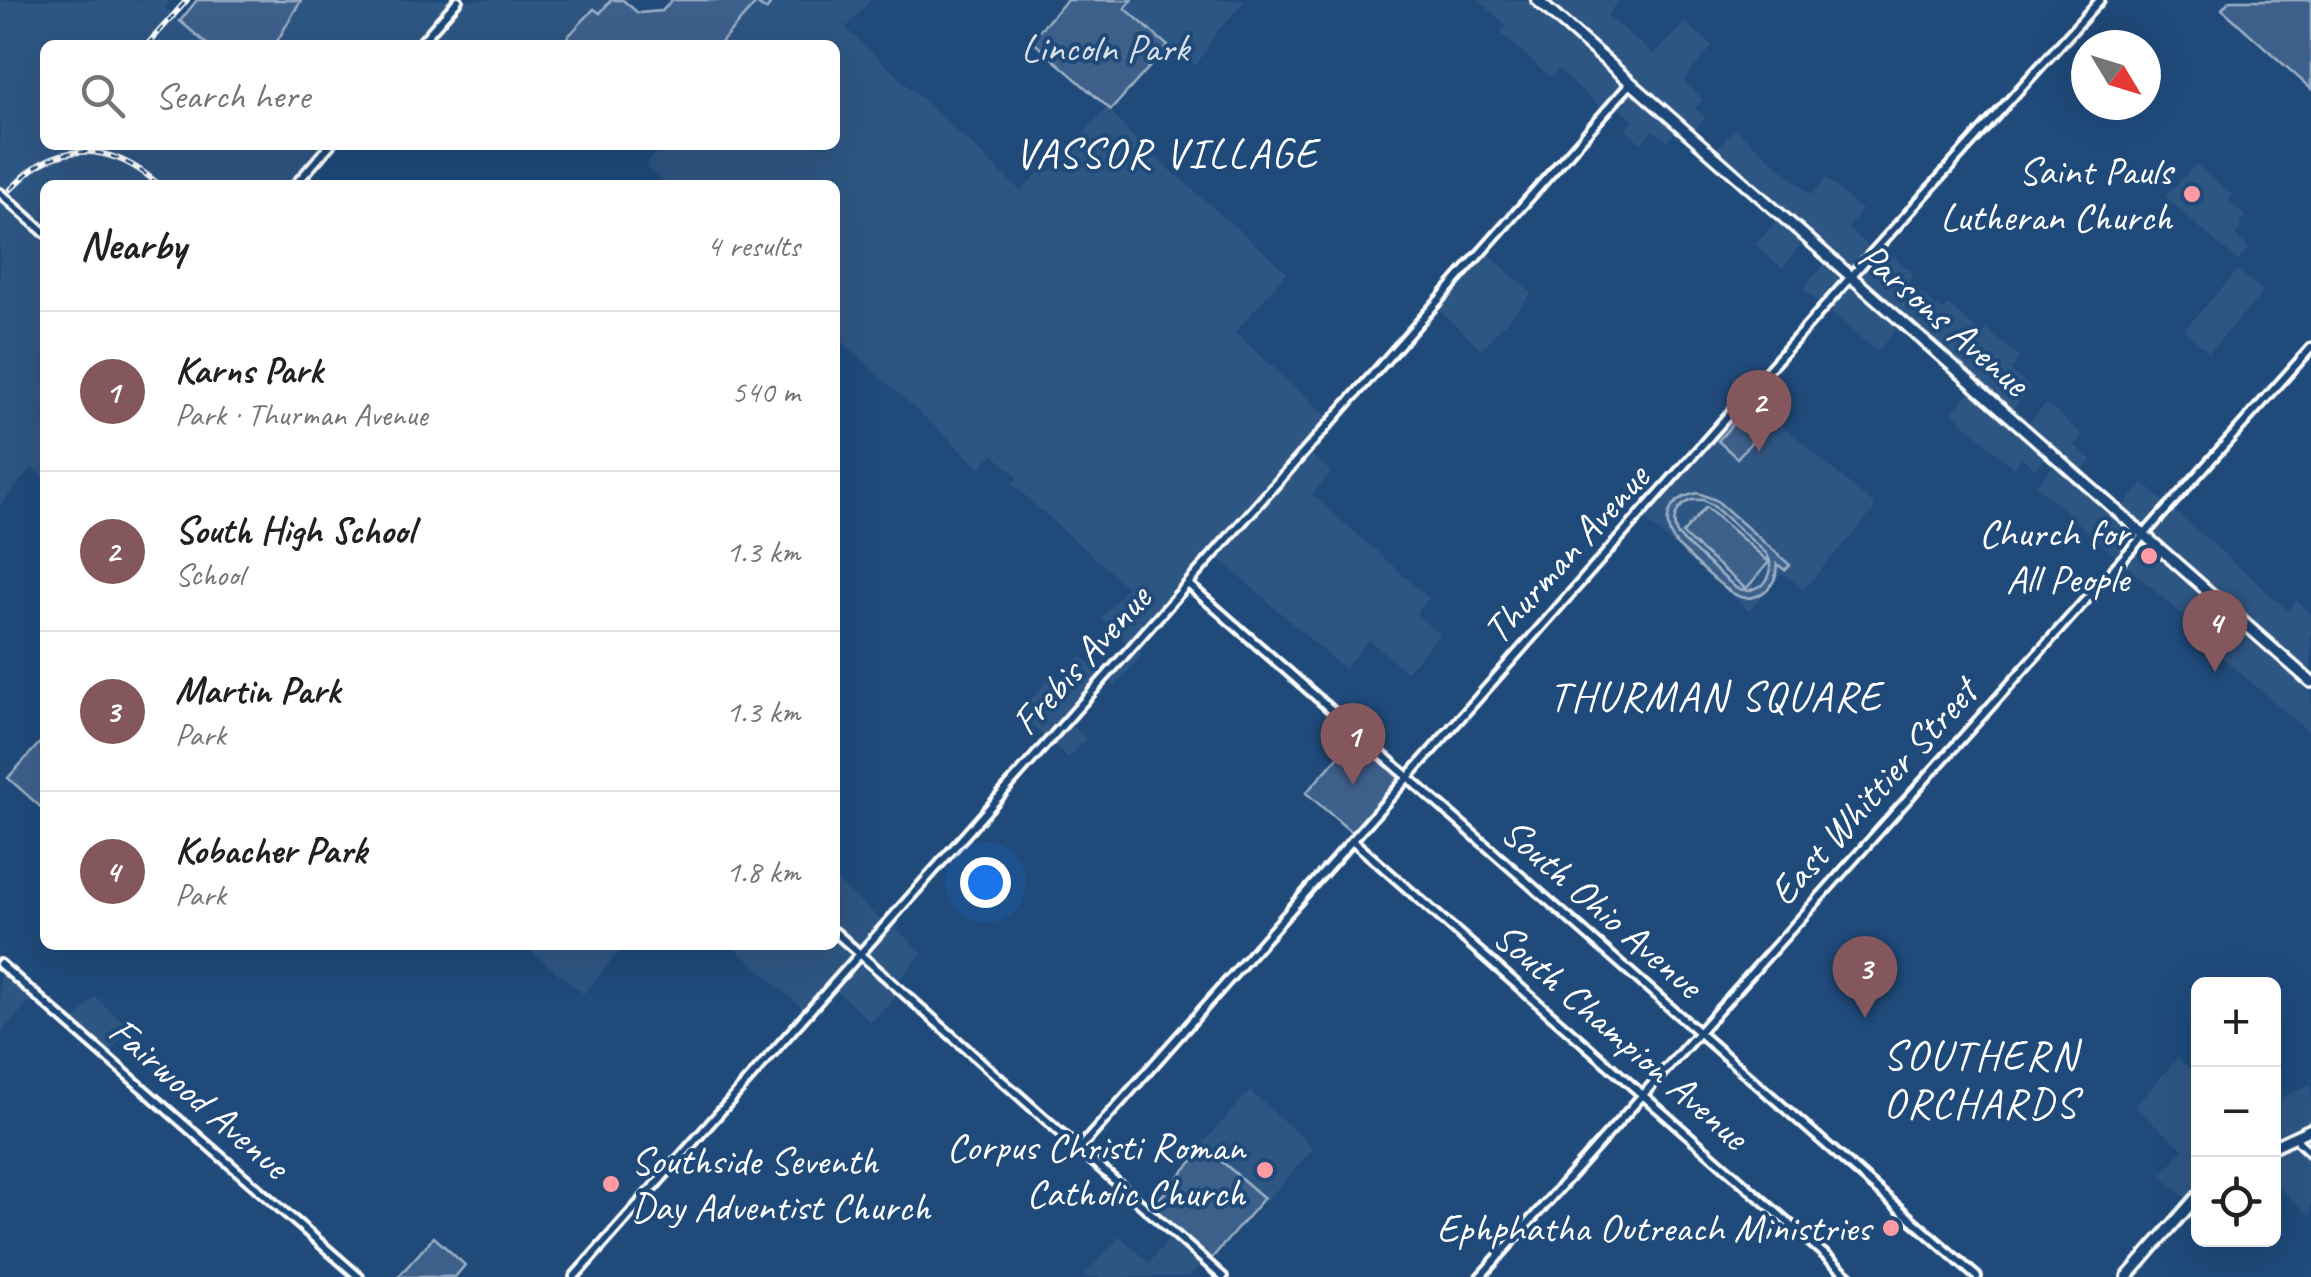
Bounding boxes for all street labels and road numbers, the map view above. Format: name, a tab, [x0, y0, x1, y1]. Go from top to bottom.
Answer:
street label: Parsons Avenue	[1848, 231, 2042, 409]
street label: Thurman Avenue	[1472, 451, 1662, 654]
street label: Frebis Avenue	[1000, 572, 1164, 746]
street label: East Whittier Street	[1758, 664, 1992, 916]
street label: South Ohio Avenue	[1491, 807, 1715, 1011]
street label: South Champion Avenue	[1483, 912, 1761, 1162]
street label: Fairwood Avenue	[99, 1006, 302, 1192]

